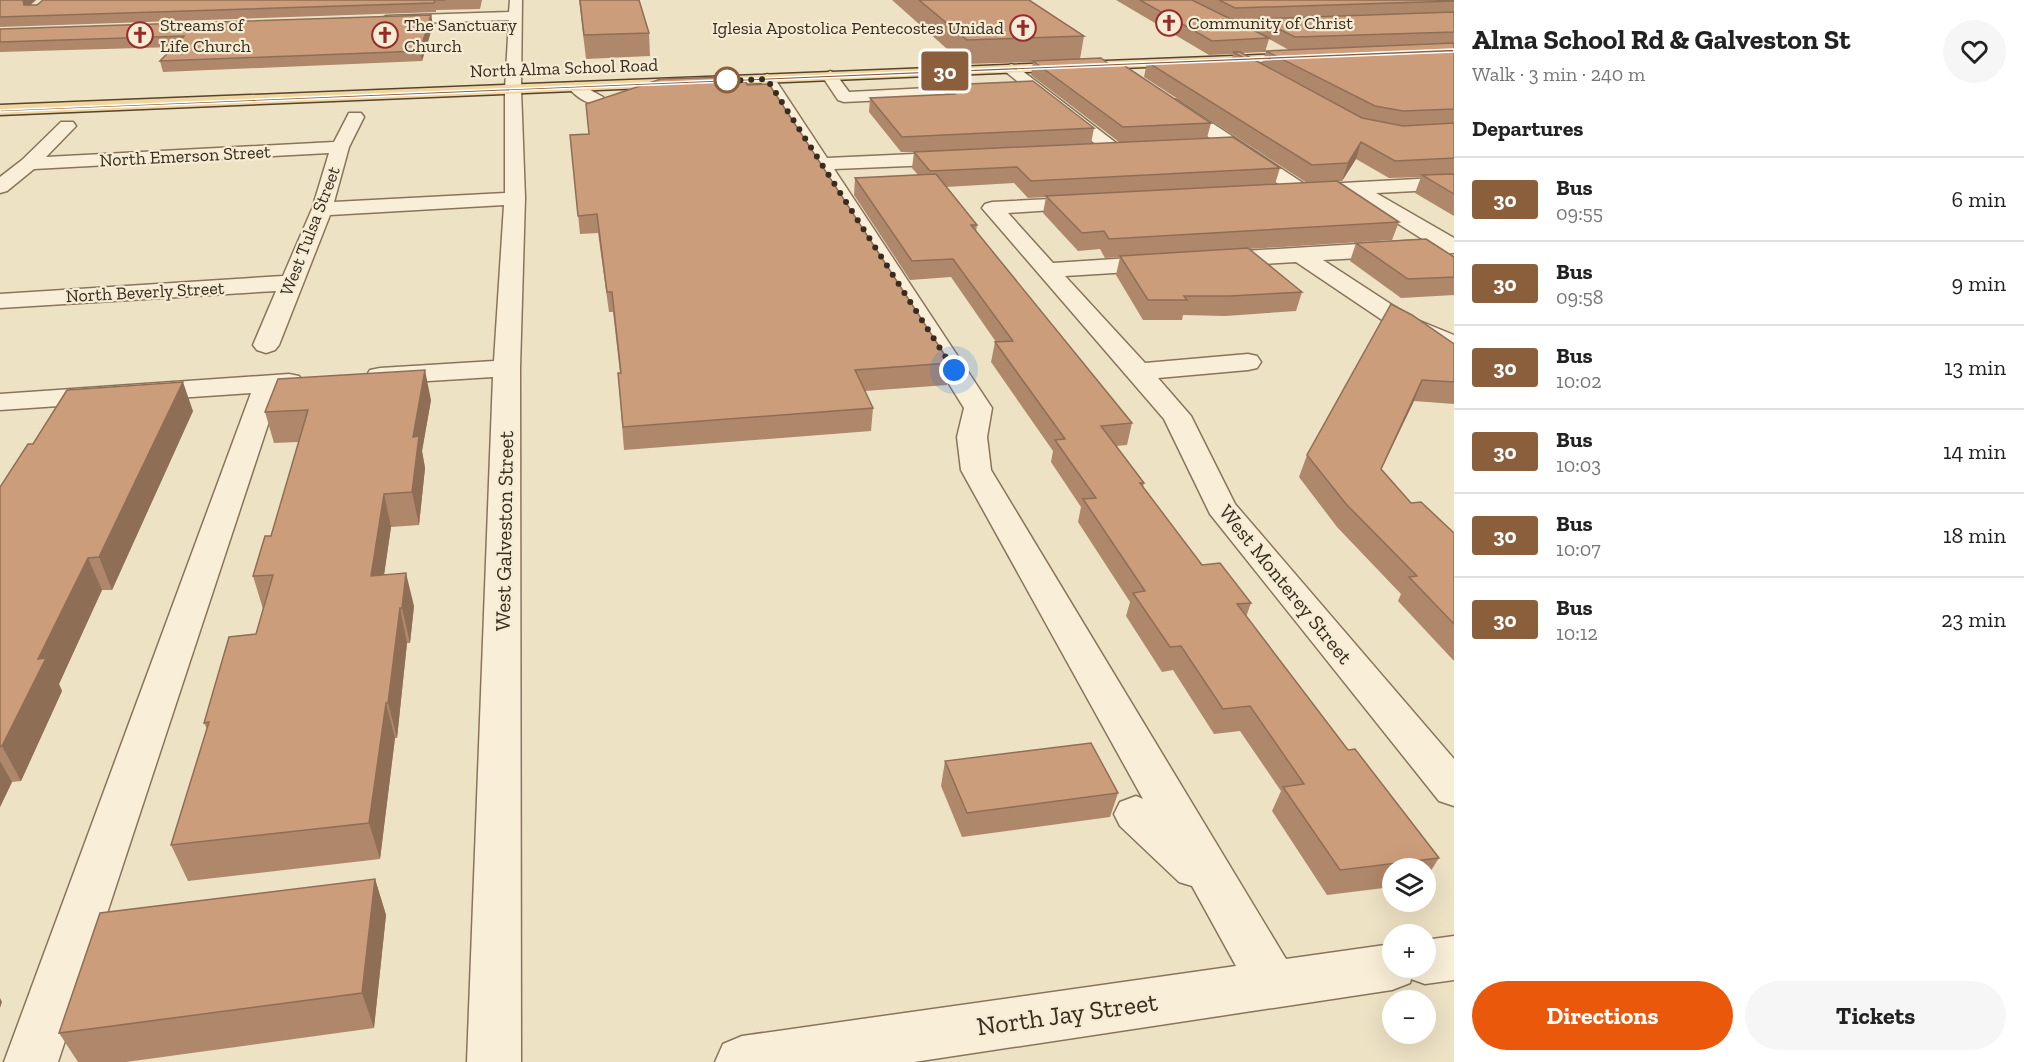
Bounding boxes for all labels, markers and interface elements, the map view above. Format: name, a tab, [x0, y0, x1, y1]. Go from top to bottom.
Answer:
church icon: Community of Christ	[1154, 8, 1184, 38]
place label: Community of Christ	[1188, 12, 1353, 34]
church icon: Iglesia Apostolica Pentecostes Unidad	[1008, 13, 1038, 43]
place label: Streams of Life Church	[160, 14, 251, 57]
place label: The Sanctuary Church	[404, 14, 518, 57]
place label: Iglesia Apostolica Pentecostes Unidad	[712, 17, 1004, 39]
church icon: Streams of Life Church	[125, 20, 155, 50]
church icon: The Sanctuary Church	[370, 20, 400, 50]
button: heart	[1943, 20, 2006, 83]
text: Alma School Rd & Galveston St	[1472, 23, 1850, 56]
line badge: 30	[918, 52, 972, 90]
street label: North Alma School Road	[469, 54, 659, 82]
text: 30	[933, 59, 957, 84]
text: Walk · 3 min · 240 m	[1472, 62, 1645, 86]
unlabelled marker	[714, 67, 740, 93]
text: Departures	[1472, 115, 1583, 142]
street label: North Emerson Street	[99, 141, 271, 171]
street label: West Tulsa Street	[275, 163, 345, 299]
text: Bus	[1556, 174, 1593, 201]
text: 6 min	[1952, 186, 2006, 213]
text: 30	[1493, 187, 1517, 212]
text: 09:55	[1556, 201, 1603, 225]
text: Bus	[1556, 258, 1593, 285]
text: 9 min	[1952, 270, 2006, 297]
text: 30	[1493, 271, 1517, 296]
street label: North Beverly Street	[65, 277, 225, 307]
text: 09:58	[1556, 285, 1604, 309]
text: Bus	[1556, 342, 1593, 369]
text: 13 min	[1944, 354, 2006, 381]
your location	[939, 355, 969, 385]
text: 30	[1493, 355, 1517, 380]
text: 10:02	[1556, 369, 1602, 393]
text: Bus	[1556, 426, 1593, 453]
street label: West Galveston Street	[490, 430, 518, 631]
text: 14 min	[1943, 438, 2006, 465]
text: 30	[1493, 439, 1517, 464]
text: 10:03	[1556, 453, 1601, 477]
street label: West Monterey Street	[1214, 499, 1358, 669]
text: Bus	[1556, 510, 1593, 537]
text: 18 min	[1943, 522, 2006, 549]
text: 30	[1493, 523, 1517, 548]
text: 10:07	[1556, 537, 1601, 561]
text: Bus	[1556, 594, 1593, 621]
text: 23 min	[1941, 606, 2006, 633]
text: 30	[1493, 607, 1517, 632]
text: 10:12	[1556, 621, 1598, 645]
map controls	[1382, 858, 1436, 1044]
button: layers	[1382, 858, 1436, 912]
button: +	[1382, 924, 1436, 978]
button: Directions	[1472, 981, 1733, 1050]
button: Tickets	[1745, 981, 2006, 1050]
street label: North Jay Street	[974, 985, 1160, 1043]
button: −	[1382, 990, 1436, 1044]

